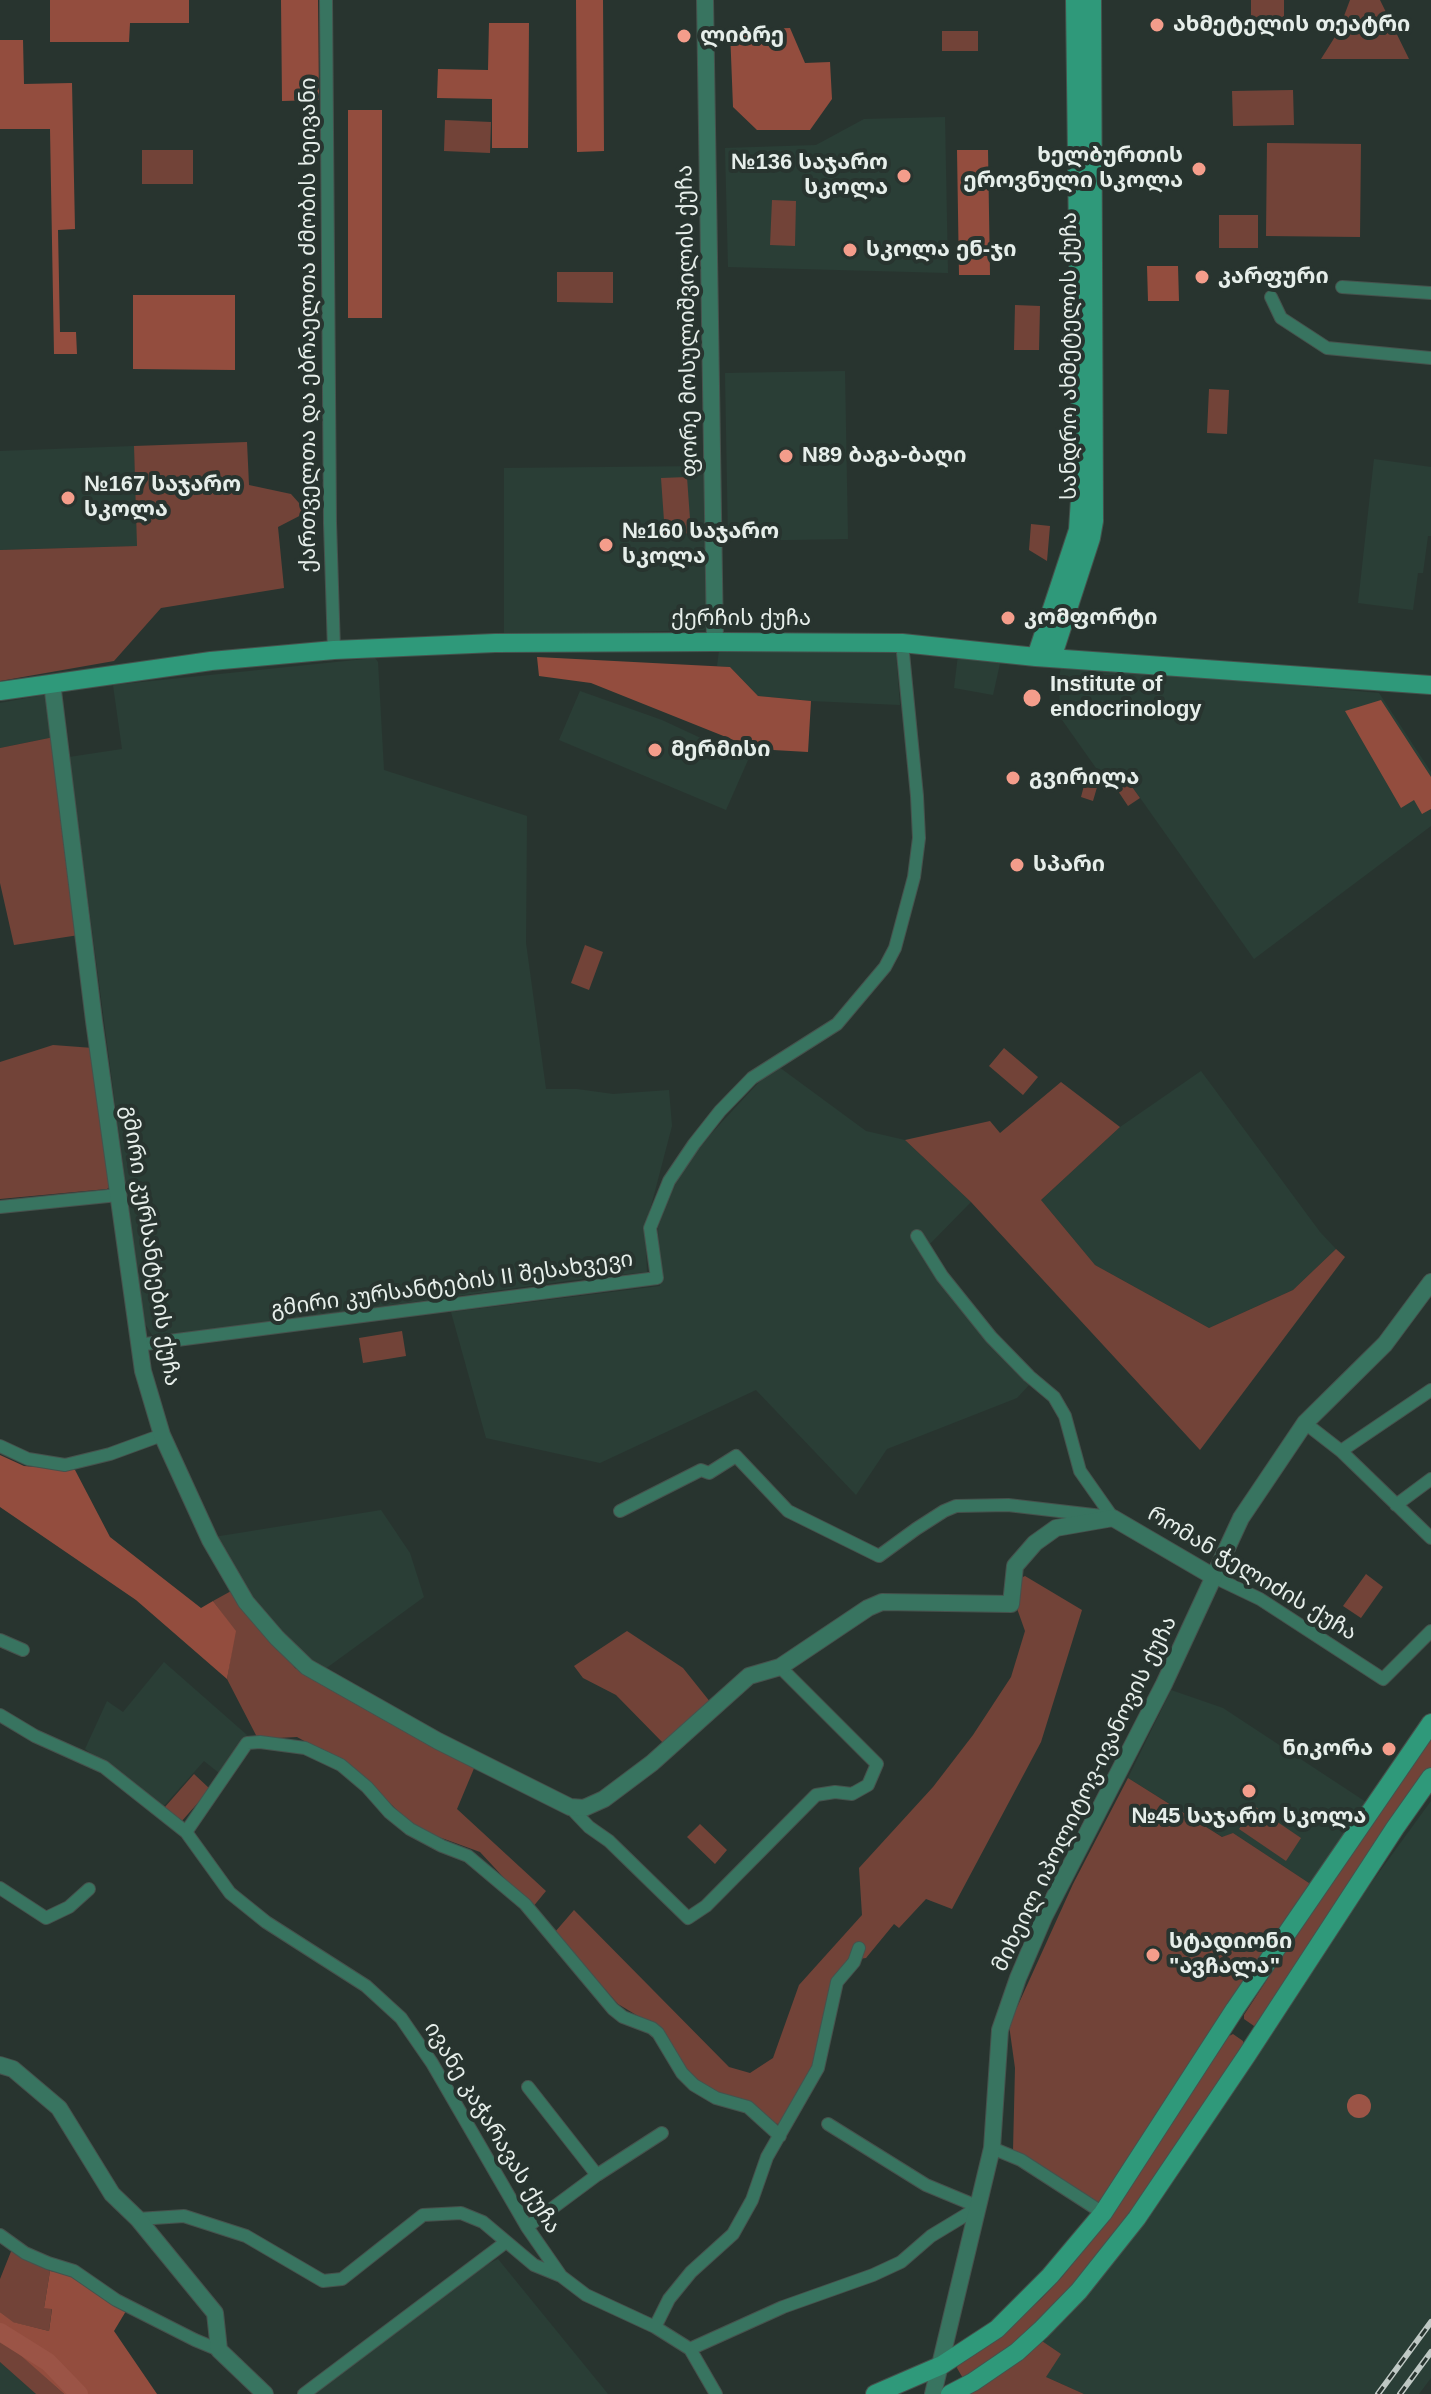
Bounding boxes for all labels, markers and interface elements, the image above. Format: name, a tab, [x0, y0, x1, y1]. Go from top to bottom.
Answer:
place label: ახმეტელის თეატრი	[1173, 12, 1410, 38]
marker: ახმეტელის თეატრი	[1148, 16, 1166, 34]
place label: ლიბრე	[700, 23, 784, 49]
marker: ლიბრე	[675, 27, 693, 45]
street label: ქართველთა და ებრაელთა ძმობის ხეივანი	[296, 77, 322, 573]
place label: ხელბურთის ეროვნული სკოლა	[963, 143, 1183, 194]
place label: №136 საჯარო სკოლა	[731, 150, 888, 202]
marker: ხელბურთის ეროვნული სკოლა	[1190, 160, 1208, 178]
street label: ფორე მოსულიშვილის ქუჩა	[672, 165, 704, 477]
marker: №136 საჯარო სკოლა	[895, 167, 913, 185]
street label: სანდრო ახმეტელის ქუჩა	[1057, 212, 1083, 500]
place label: სკოლა ენ-ჯი	[866, 237, 1016, 263]
marker: სკოლა ენ-ჯი	[841, 241, 859, 259]
place label: კარფური	[1218, 264, 1329, 290]
marker: კარფური	[1193, 268, 1211, 286]
place label: N89 ბაგა-ბაღი	[802, 443, 967, 469]
marker: N89 ბაგა-ბაღი	[777, 447, 795, 465]
place label: №167 საჯარო სკოლა	[84, 472, 241, 524]
marker: №167 საჯარო სკოლა	[59, 489, 77, 507]
place label: №160 საჯარო სკოლა	[622, 519, 779, 570]
marker: №160 საჯარო სკოლა	[597, 536, 615, 554]
place label: კომფორტი	[1024, 605, 1158, 631]
street label: ქერჩის ქუჩა	[671, 606, 811, 632]
marker: კომფორტი	[999, 609, 1017, 627]
place label: Institute of endocrinology	[1050, 672, 1202, 724]
marker: Institute of endocrinology	[1021, 687, 1043, 709]
place label: მერმისი	[671, 737, 771, 763]
marker: მერმისი	[646, 741, 664, 759]
place label: გვირილა	[1029, 765, 1139, 791]
marker: გვირილა	[1004, 769, 1022, 787]
place label: სპარი	[1033, 852, 1105, 878]
marker: სპარი	[1008, 856, 1026, 874]
street label: გმირი კურსანტების ქუჩა	[115, 1104, 185, 1388]
street label: გმირი კურსანტების II შესახვევი	[269, 1246, 635, 1324]
street label: რომან ჭელიძის ქუჩა	[1143, 1501, 1361, 1647]
street label: მიხეილ იპოლიტოვ-ივანოვის ქუჩა	[987, 1612, 1183, 1976]
place label: ნიკორა	[1282, 1736, 1373, 1762]
marker: ნიკორა	[1380, 1740, 1398, 1758]
marker: №45 საჯარო სკოლა	[1240, 1782, 1258, 1800]
place label: №45 საჯარო სკოლა	[1132, 1804, 1366, 1830]
place label: სტადიონი "ავჩალა"	[1169, 1929, 1292, 1980]
marker: სტადიონი "ავჩალა"	[1144, 1946, 1162, 1964]
street label: ივანე კაჭარავას ქუჩა	[418, 2017, 566, 2239]

